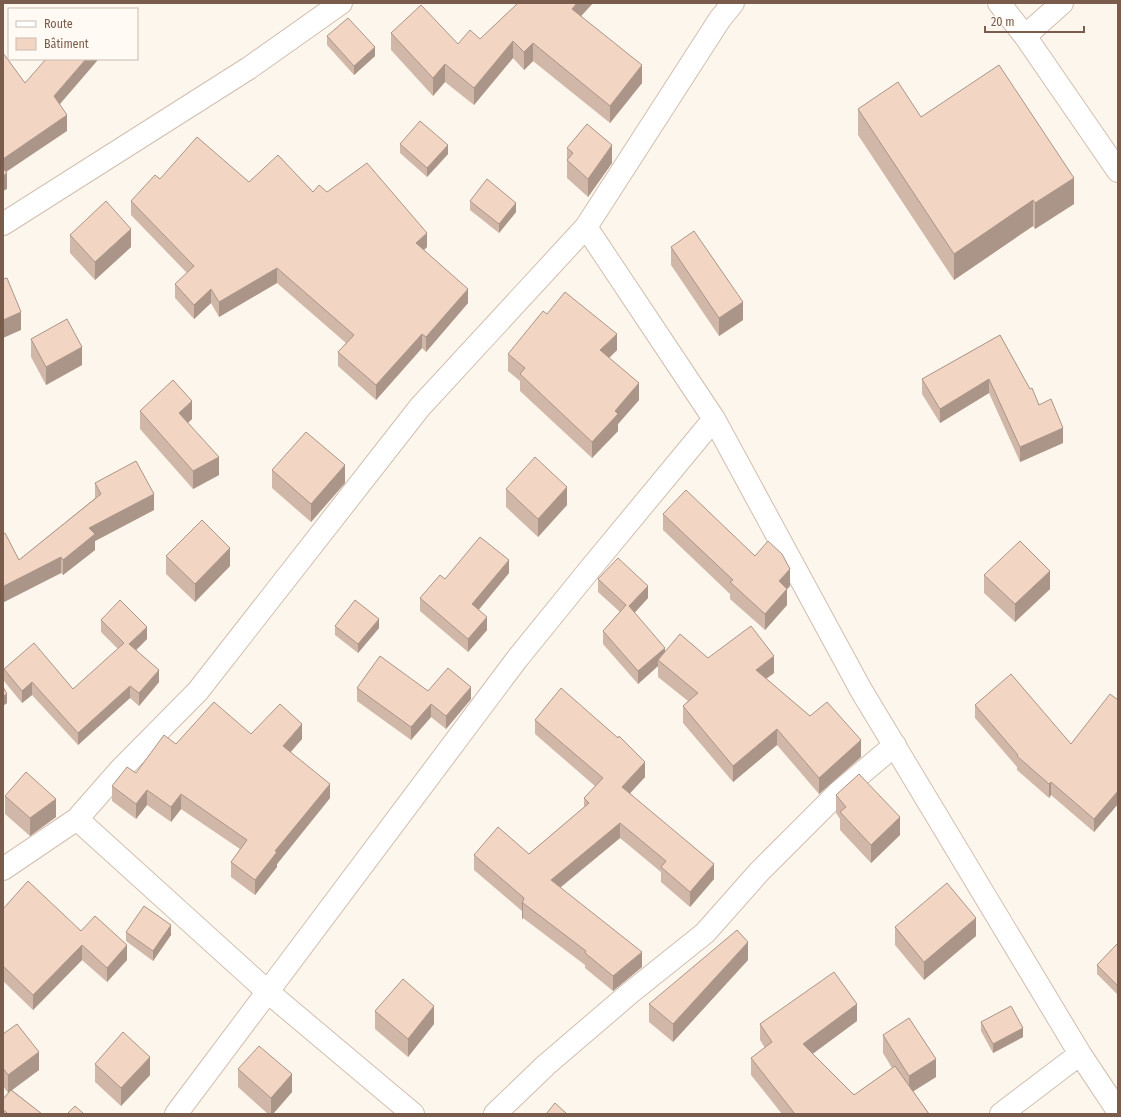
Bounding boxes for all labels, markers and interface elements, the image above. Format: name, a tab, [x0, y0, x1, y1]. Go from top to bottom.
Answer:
legend	[8, 8, 138, 60]
scale bar	[985, 8, 1084, 34]
text: 20 m	[991, 15, 1015, 29]
text: Route	[44, 17, 73, 31]
text: Bâtiment	[44, 37, 89, 51]

